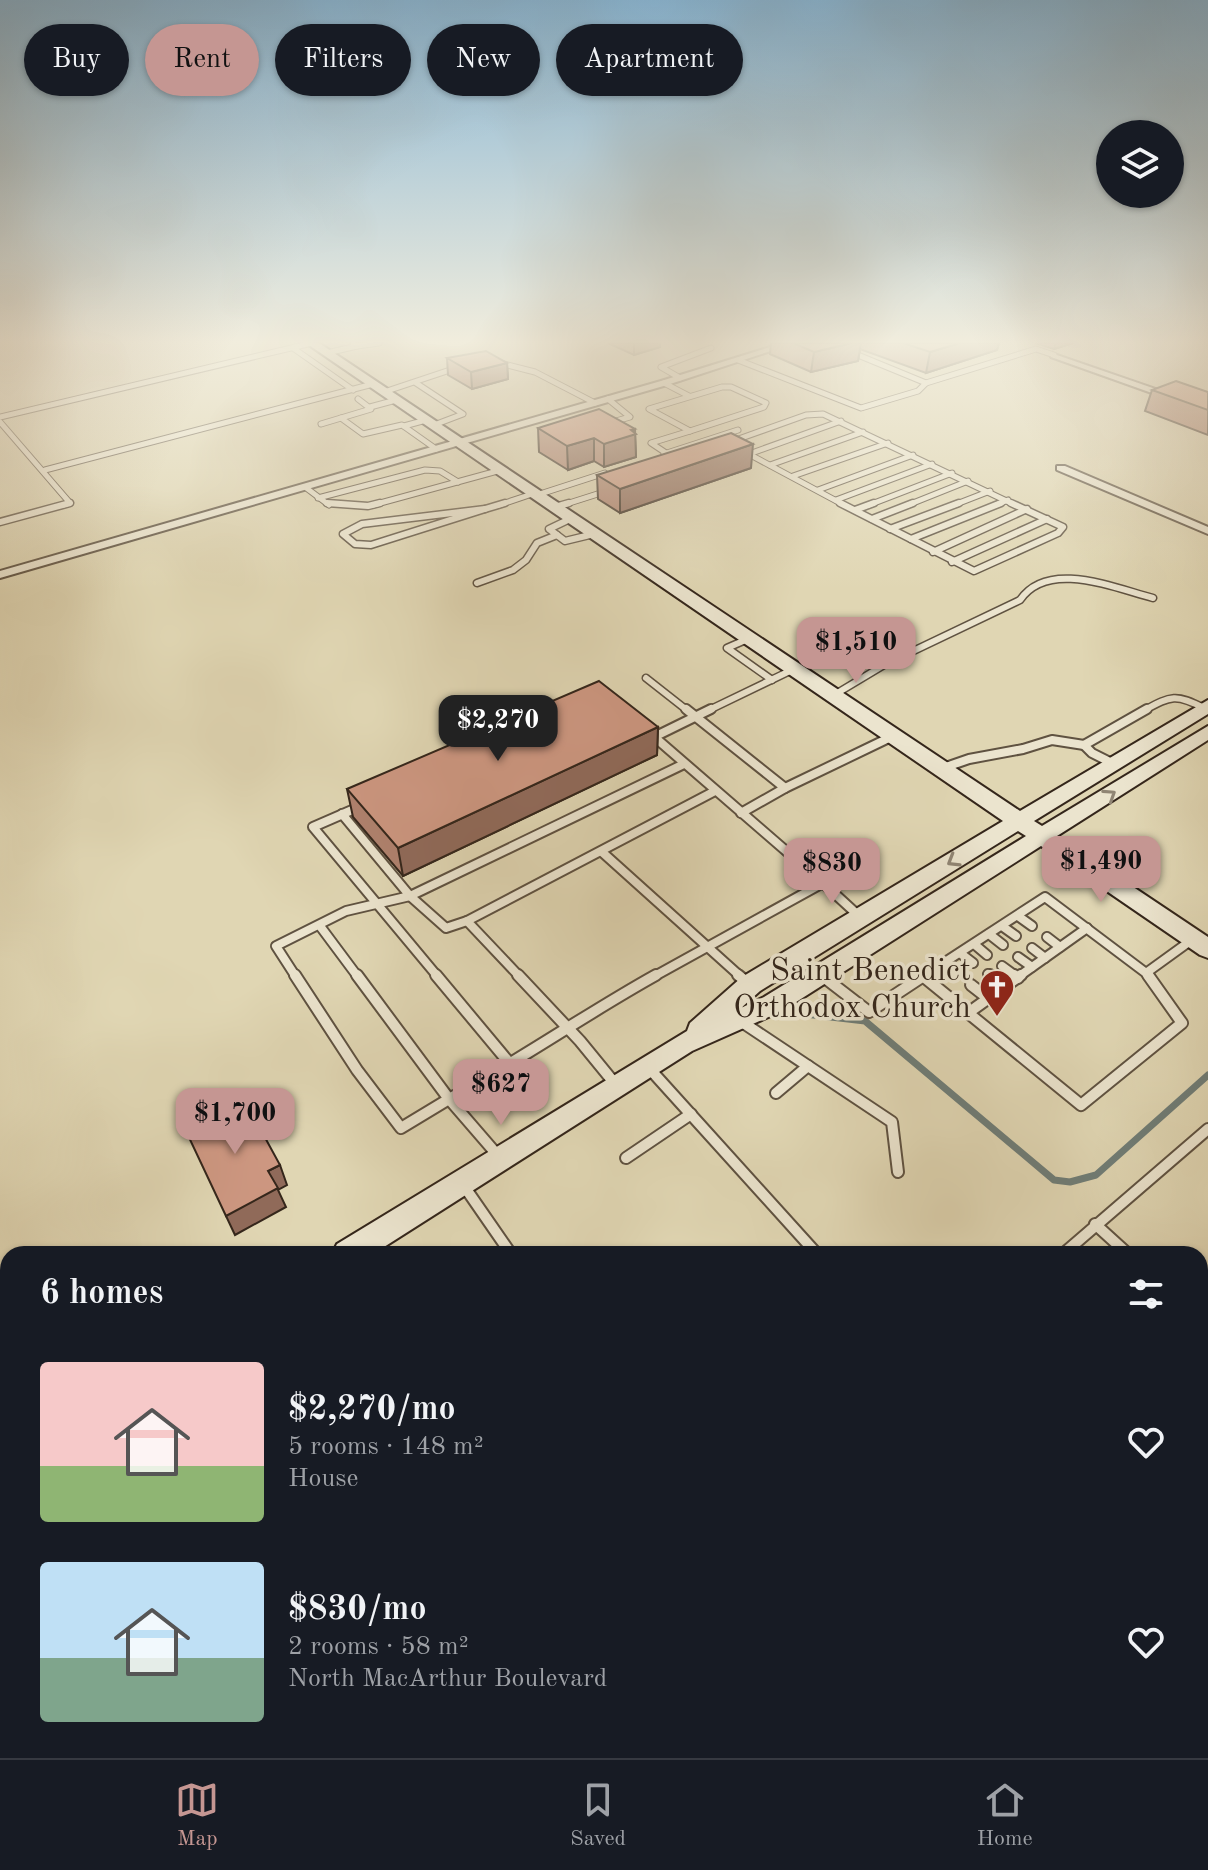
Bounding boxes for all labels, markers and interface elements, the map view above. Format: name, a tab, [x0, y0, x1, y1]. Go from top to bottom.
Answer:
chip: Buy	[24, 24, 129, 96]
chip: Rent	[145, 24, 259, 96]
chip: Filters	[275, 24, 411, 96]
chip: New	[427, 24, 540, 96]
chip: Apartment	[556, 24, 743, 96]
map controls	[1096, 120, 1184, 208]
button: layers	[1096, 120, 1184, 208]
pin: $1,510	[791, 617, 921, 685]
text: $1,510	[815, 630, 897, 656]
pin: $2,270	[433, 695, 563, 763]
text: $2,270	[457, 708, 539, 734]
one-way arrow	[1101, 790, 1116, 805]
pin: $1,490	[1036, 836, 1166, 904]
pin: $830	[785, 838, 879, 906]
text: $1,490	[1060, 849, 1142, 875]
text: $830	[802, 851, 862, 877]
one-way arrow	[947, 851, 962, 866]
place label: Saint Benedict Orthodox Church	[733, 956, 971, 1025]
church icon: Saint Benedict Orthodox Church	[978, 968, 1016, 1018]
pin: $627	[454, 1059, 548, 1127]
text: $627	[471, 1072, 531, 1098]
pin: $1,700	[170, 1088, 300, 1156]
text: $1,700	[194, 1101, 276, 1127]
icon: filters	[1124, 1272, 1168, 1316]
text: 6 homes	[40, 1277, 163, 1311]
text: $2,270/mo	[288, 1393, 456, 1427]
icon: home	[104, 1394, 200, 1490]
icon: heart	[1124, 1420, 1168, 1464]
text: 5 rooms · 148 m²	[288, 1434, 484, 1460]
text: House	[288, 1466, 359, 1492]
text: $830/mo	[288, 1593, 427, 1627]
icon: home	[104, 1594, 200, 1690]
icon: heart	[1124, 1620, 1168, 1664]
text: 2 rooms · 58 m²	[288, 1634, 469, 1660]
text: North MacArthur Boulevard	[288, 1666, 607, 1692]
tab: Map	[175, 1778, 219, 1853]
tab: Saved	[570, 1778, 626, 1853]
tab: Home	[977, 1778, 1033, 1853]

